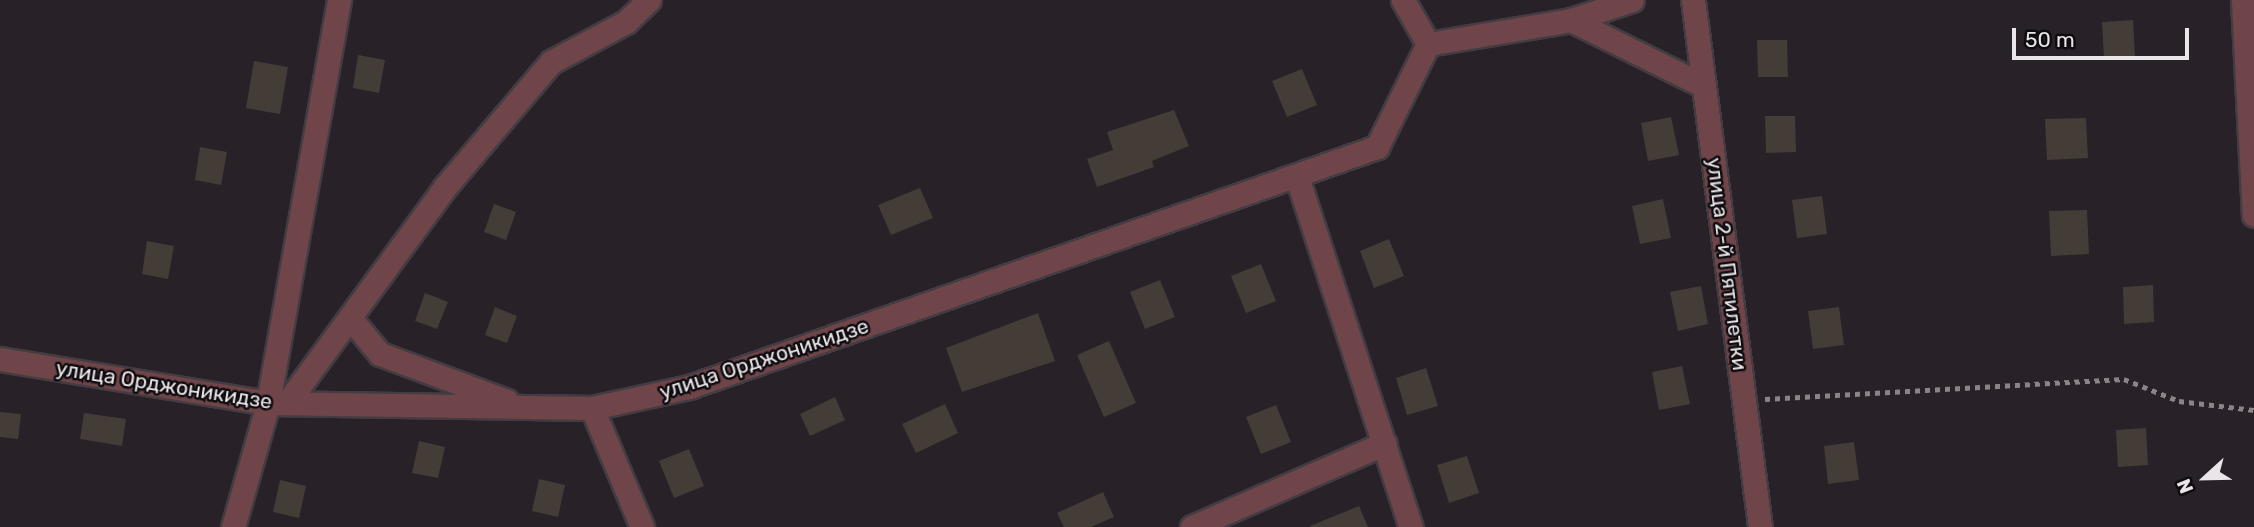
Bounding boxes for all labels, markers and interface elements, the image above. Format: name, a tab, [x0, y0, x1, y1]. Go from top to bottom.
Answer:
scale bar	[2016, 14, 2193, 58]
text: 50 m	[2025, 27, 2075, 52]
street label: улица 2-й Пятилетки	[1701, 156, 1753, 372]
street label: улица Орджоникидзе	[656, 313, 872, 405]
street label: улица Орджоникидзе	[54, 355, 274, 415]
north arrow	[2170, 443, 2240, 513]
text: N	[2172, 475, 2198, 497]

